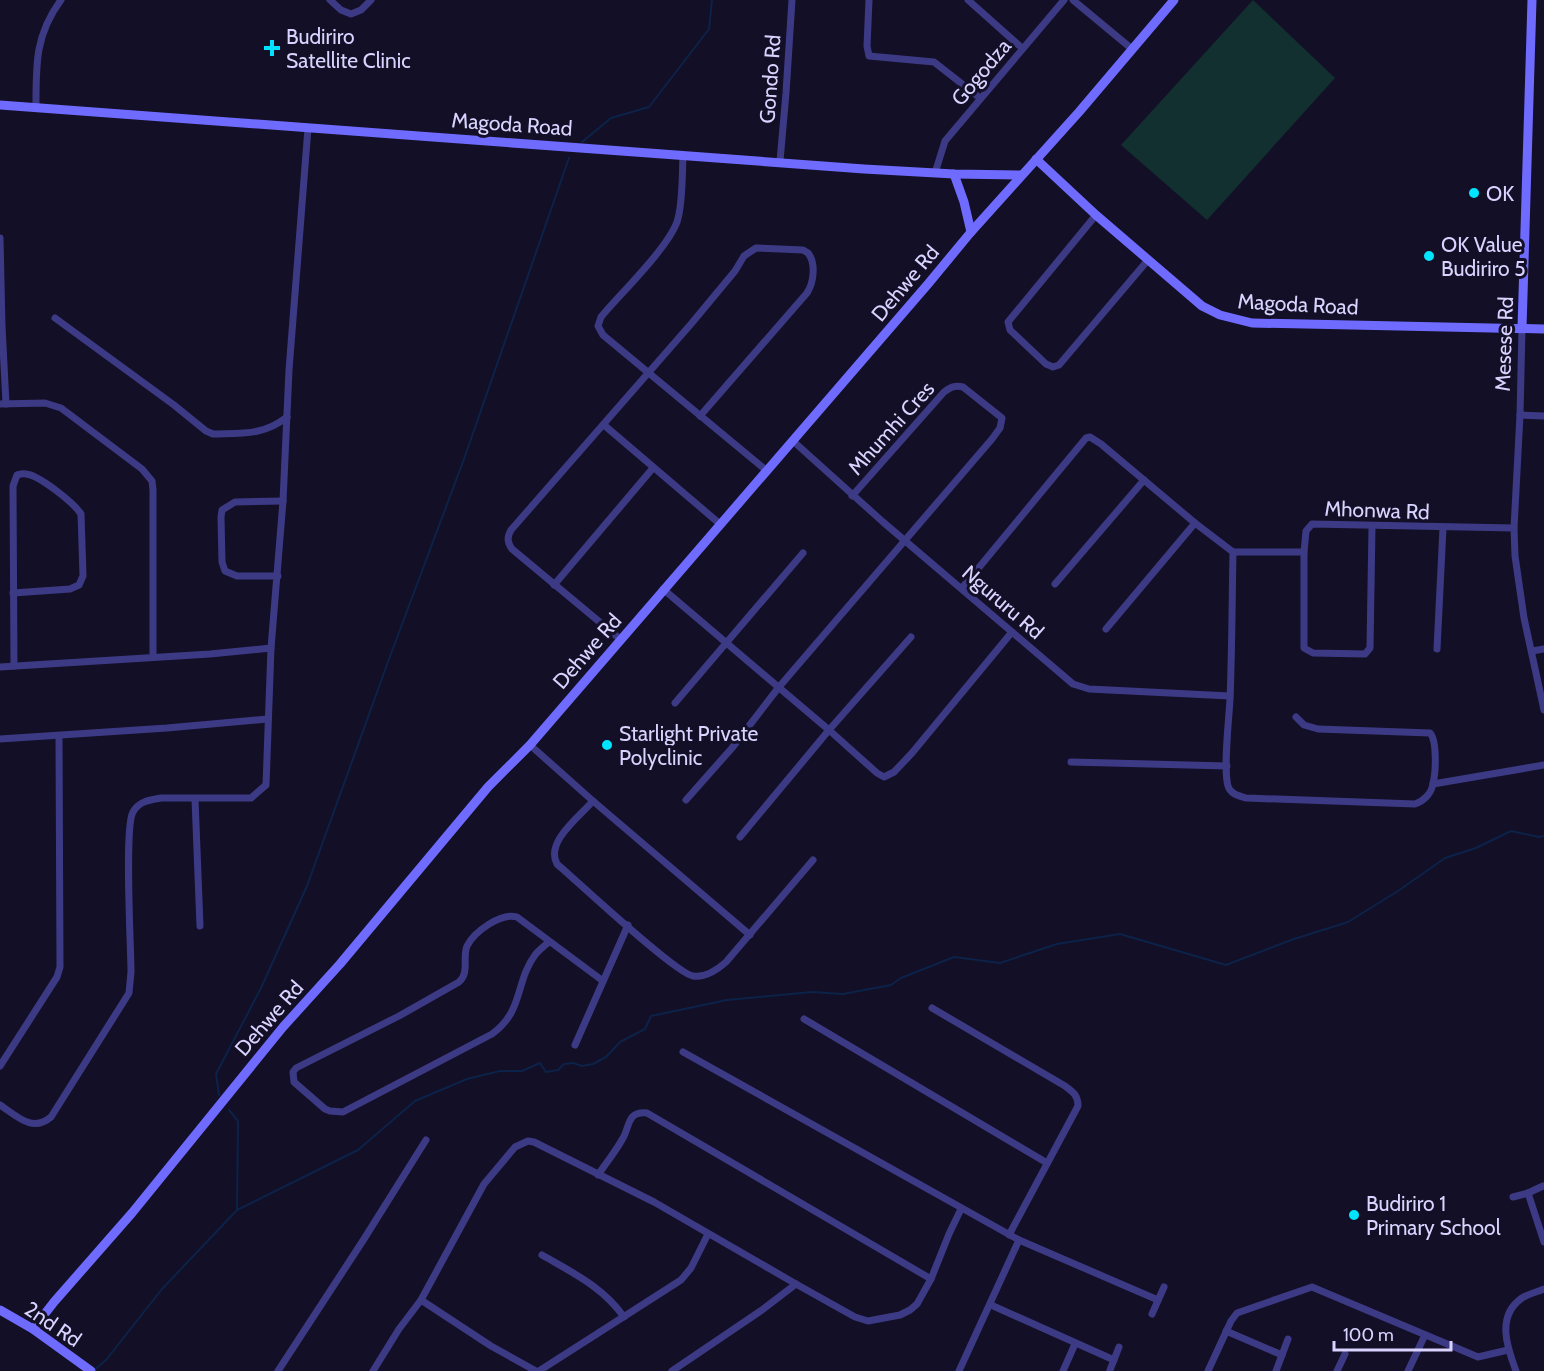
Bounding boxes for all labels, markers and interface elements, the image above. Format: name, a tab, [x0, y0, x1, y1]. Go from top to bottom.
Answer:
place label: Budiriro Satellite Clinic	[286, 24, 411, 73]
street label: Gondo Rd	[754, 34, 786, 124]
street label: Gogodza	[946, 34, 1016, 110]
marker: Budiriro Satellite Clinic	[263, 39, 281, 57]
street label: Magoda Road	[451, 107, 573, 141]
place label: OK	[1486, 181, 1514, 206]
marker: OK	[1467, 186, 1481, 200]
place label: OK Value Budiriro 5	[1441, 232, 1526, 281]
street label: Dehwe Rd	[866, 240, 944, 326]
marker: OK Value Budiriro 5	[1422, 249, 1436, 263]
street label: Magoda Road	[1237, 288, 1359, 320]
street label: Mesese Rd	[1490, 296, 1518, 392]
street label: Mhumhi Cres	[843, 376, 940, 480]
street label: Mhonwa Rd	[1324, 496, 1430, 524]
street label: Ngururu Rd	[957, 560, 1049, 644]
street label: Dehwe Rd	[548, 608, 626, 694]
place label: Starlight Private Polyclinic	[619, 721, 759, 770]
marker: Starlight Private Polyclinic	[600, 738, 614, 752]
street label: Dehwe Rd	[230, 975, 308, 1061]
place label: Budiriro 1 Primary School	[1366, 1191, 1501, 1240]
marker: Budiriro 1 Primary School	[1347, 1208, 1361, 1222]
street label: 2nd Rd	[20, 1296, 86, 1352]
scale bar	[1334, 1314, 1451, 1352]
text: 100 m	[1343, 1324, 1394, 1346]

